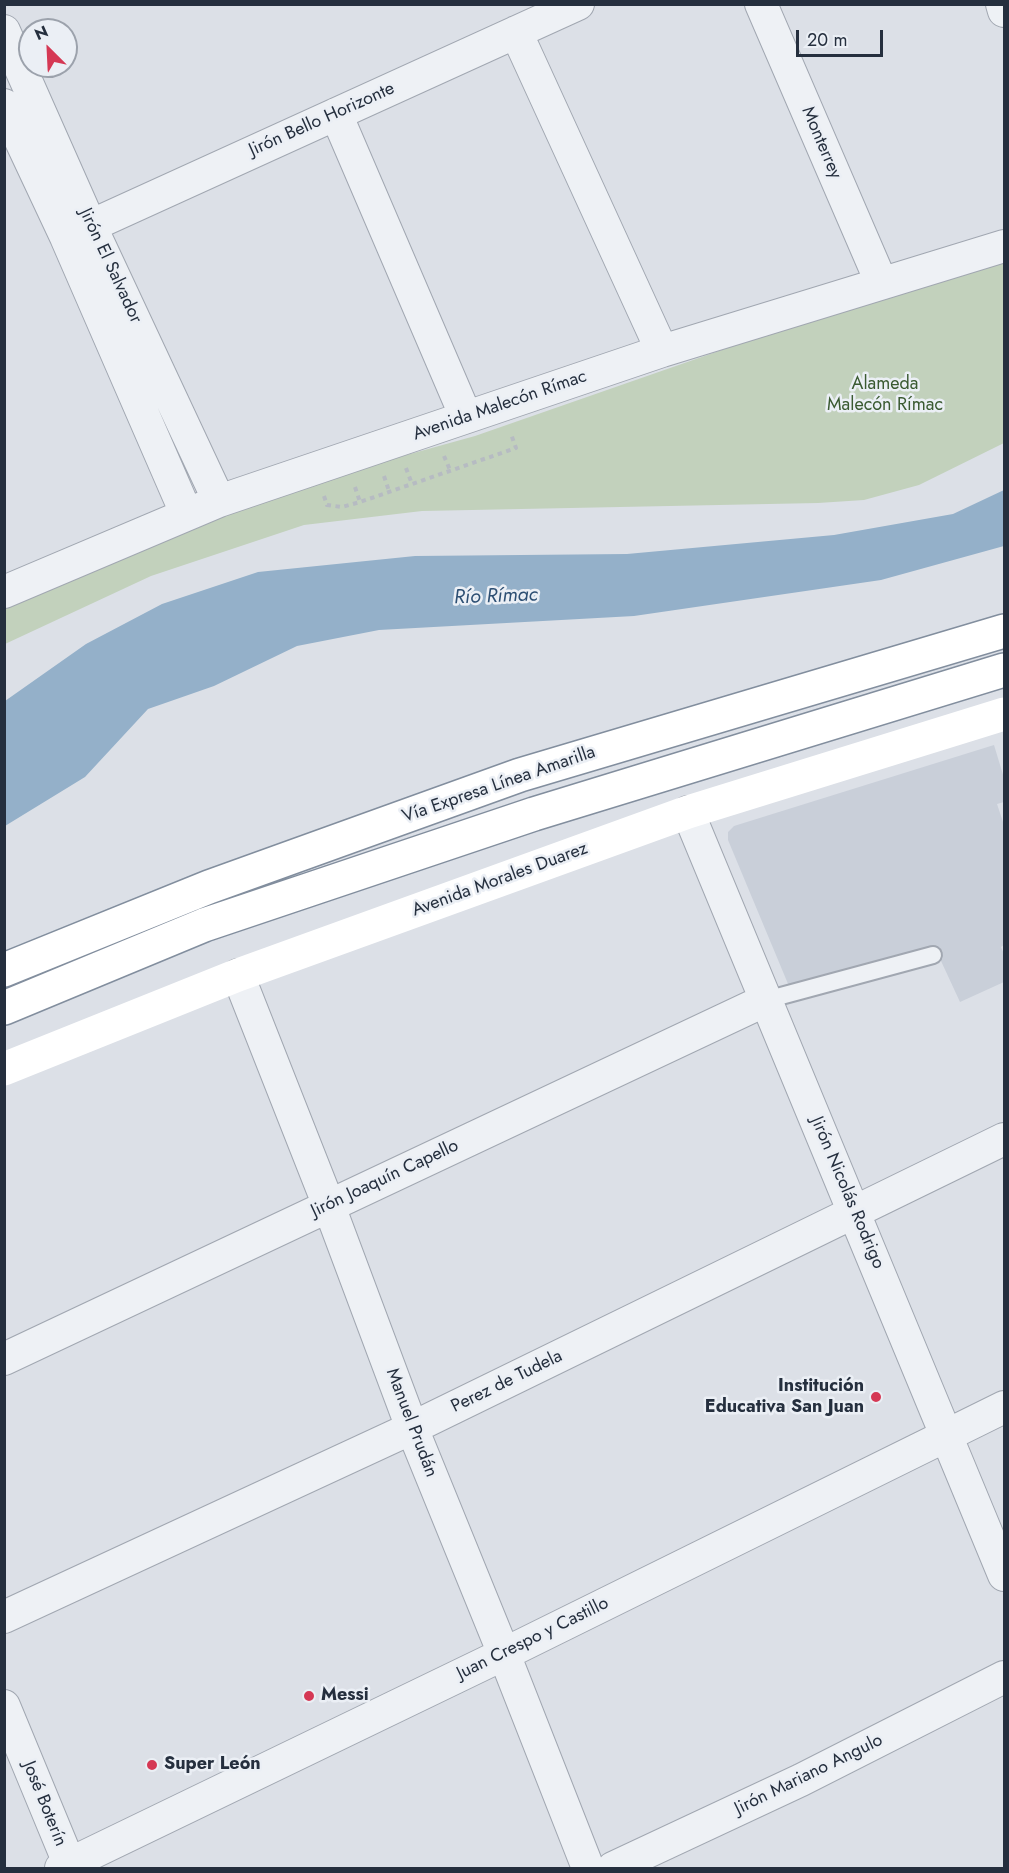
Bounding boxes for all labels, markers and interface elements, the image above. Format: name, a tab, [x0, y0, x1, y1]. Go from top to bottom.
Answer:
north arrow	[18, 18, 78, 78]
scale bar	[799, 18, 886, 56]
text: N	[31, 20, 52, 46]
text: 20 m	[807, 27, 847, 53]
street label: Jirón Bello Horizonte	[246, 78, 398, 162]
street label: Monterrey	[796, 104, 846, 182]
street label: Jirón El Salvador	[74, 205, 146, 327]
street label: Avenida Malecón Rímac	[410, 366, 590, 446]
park label: Alameda Malecón Rímac	[827, 374, 943, 416]
water label: Río Rímac	[454, 584, 538, 610]
street label: Vía Expresa Línea Amarilla	[400, 742, 598, 828]
street label: Avenida Morales Duarez	[409, 838, 591, 922]
street label: Jirón Nicolás Rodrigo	[805, 1114, 889, 1272]
street label: Jirón Joaquín Capello	[308, 1135, 462, 1223]
street label: Perez de Tudela	[448, 1346, 566, 1418]
street label: Manuel Prudán	[380, 1366, 442, 1480]
place label: Institución Educativa San Juan	[705, 1376, 864, 1418]
marker: Institución Educativa San Juan	[869, 1390, 883, 1404]
street label: Juan Crespo y Castillo	[454, 1593, 612, 1685]
place label: Messi	[321, 1685, 369, 1707]
marker: Messi	[302, 1689, 316, 1703]
street label: Jirón Mariano Angulo	[731, 1730, 887, 1820]
place label: Super León	[164, 1754, 261, 1776]
street label: José Boterín	[17, 1758, 71, 1850]
marker: Super León	[145, 1758, 159, 1772]

